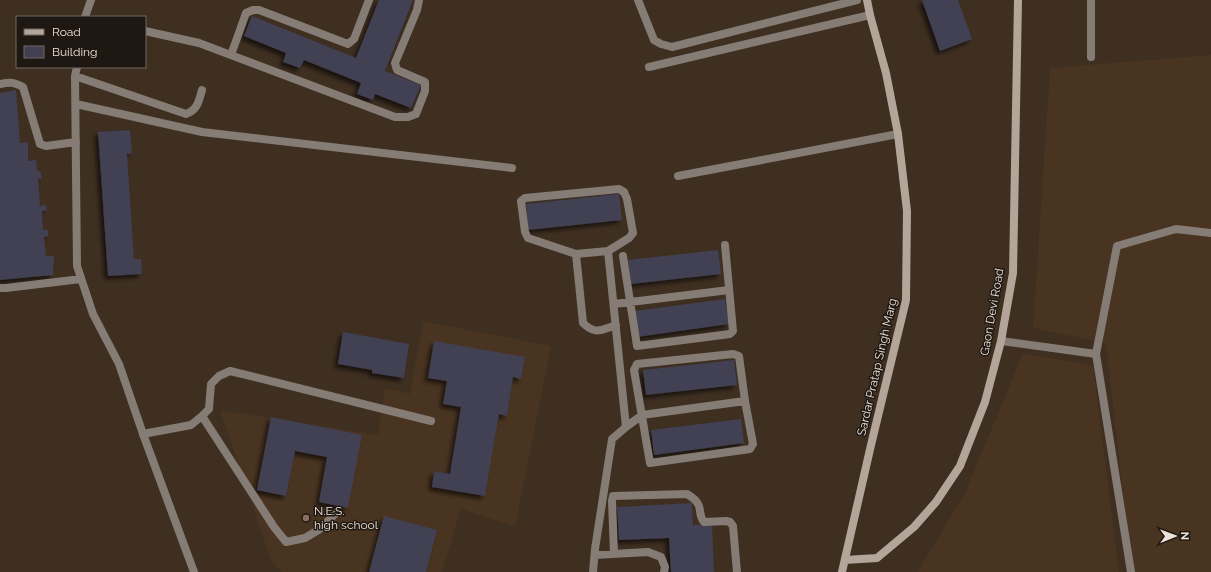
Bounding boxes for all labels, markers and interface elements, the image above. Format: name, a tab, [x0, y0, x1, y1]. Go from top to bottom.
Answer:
legend	[16, 16, 146, 68]
text: Road	[52, 25, 81, 39]
text: Building	[52, 45, 98, 59]
street label: Gaon Devi Road	[977, 267, 1007, 357]
street label: Sardar Pratap Singh Marg	[854, 297, 900, 437]
place label: N.E.S. high school	[314, 504, 379, 532]
marker: N.E.S. high school	[301, 513, 311, 523]
north arrow	[1155, 516, 1195, 556]
text: N	[1178, 532, 1191, 540]

